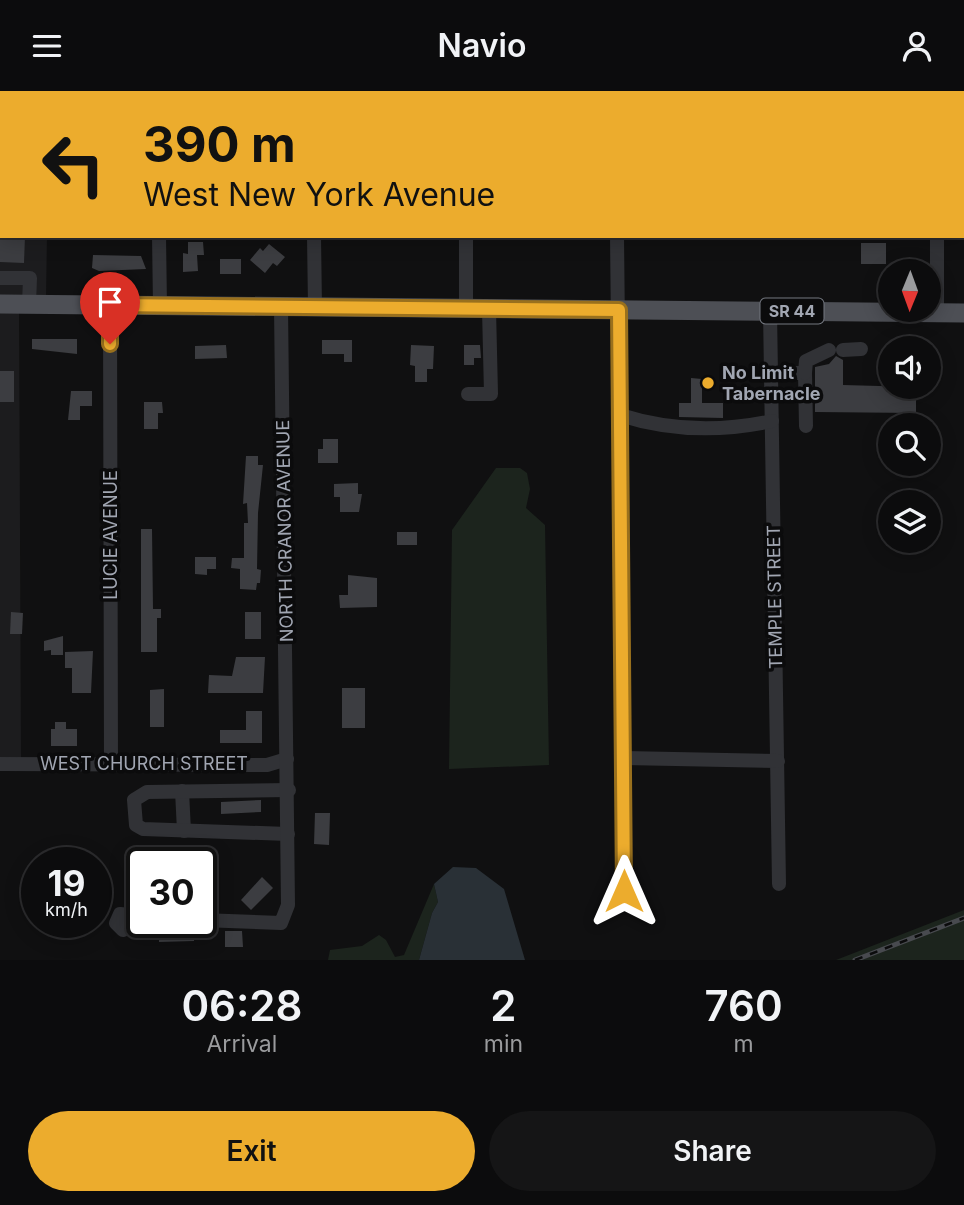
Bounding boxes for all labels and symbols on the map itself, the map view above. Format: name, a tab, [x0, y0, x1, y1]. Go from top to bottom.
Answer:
north arrow	[878, 259, 942, 322]
pin	[80, 272, 140, 344]
road number: SR 44	[760, 299, 824, 323]
place label: No Limit Tabernacle	[722, 362, 821, 404]
marker: No Limit Tabernacle	[700, 375, 716, 391]
street label: NORTH CRANOR AVENUE	[272, 420, 297, 642]
street label: LUCIE AVENUE	[100, 470, 121, 600]
street label: TEMPLE STREET	[763, 525, 786, 669]
street label: WEST CHURCH STREET	[40, 753, 248, 774]
speed limit sign: 30	[126, 847, 217, 938]
position arrow	[587, 854, 661, 928]

